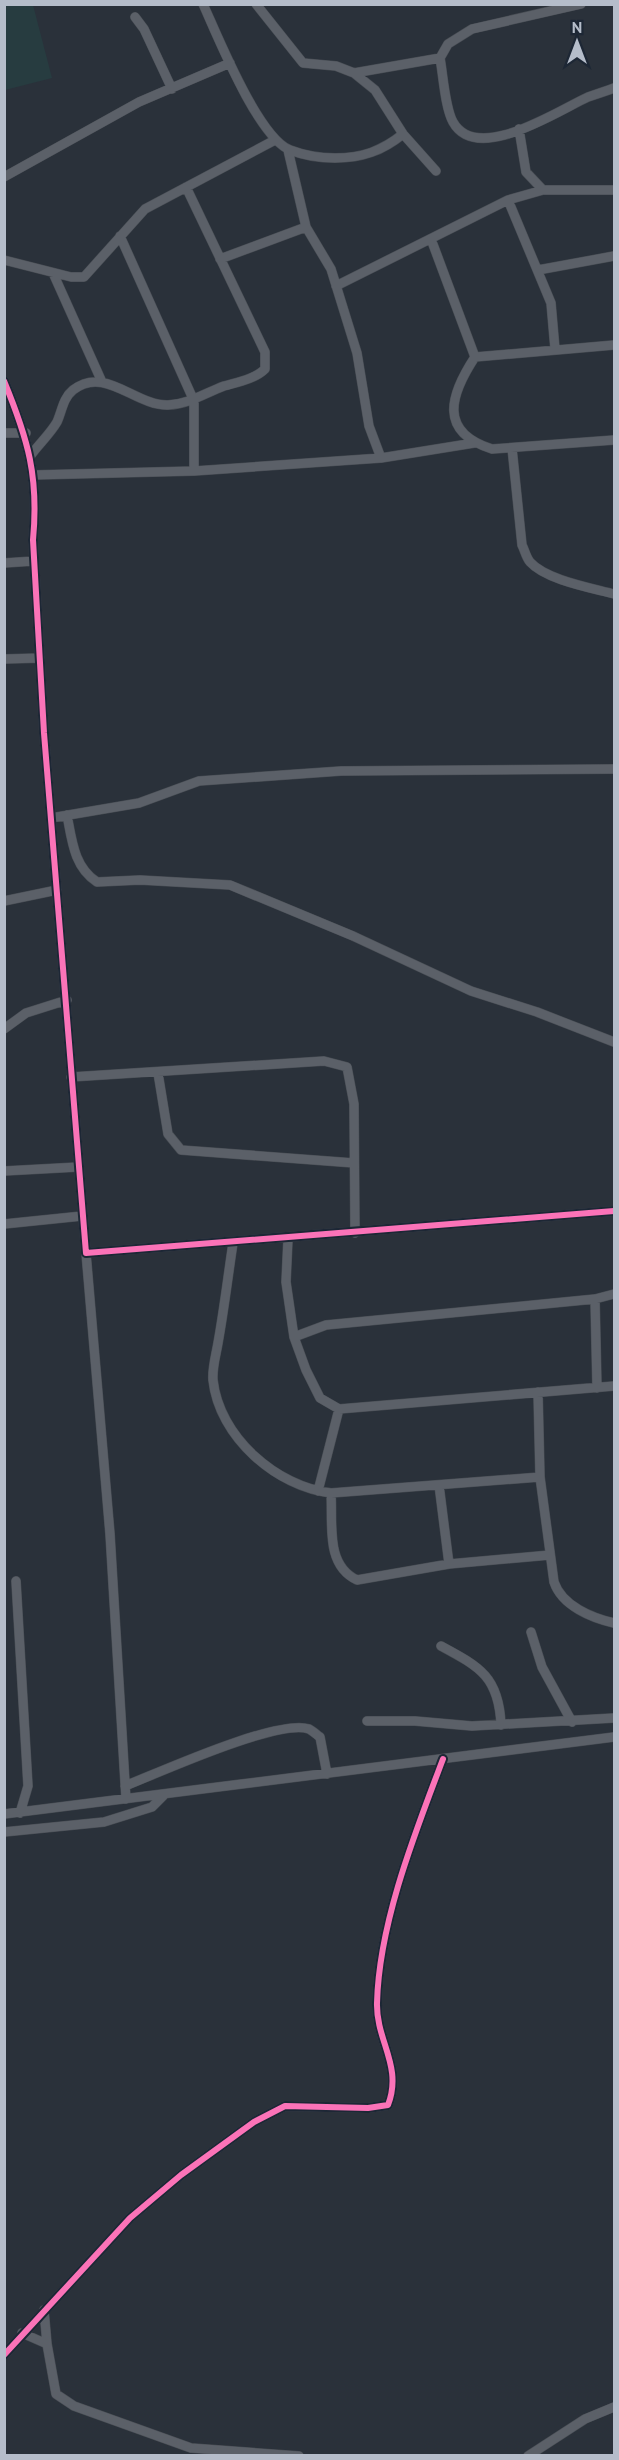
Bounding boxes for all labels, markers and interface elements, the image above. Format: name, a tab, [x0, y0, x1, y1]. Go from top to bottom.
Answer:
north arrow	[547, 12, 607, 72]
text: N	[572, 17, 582, 37]

